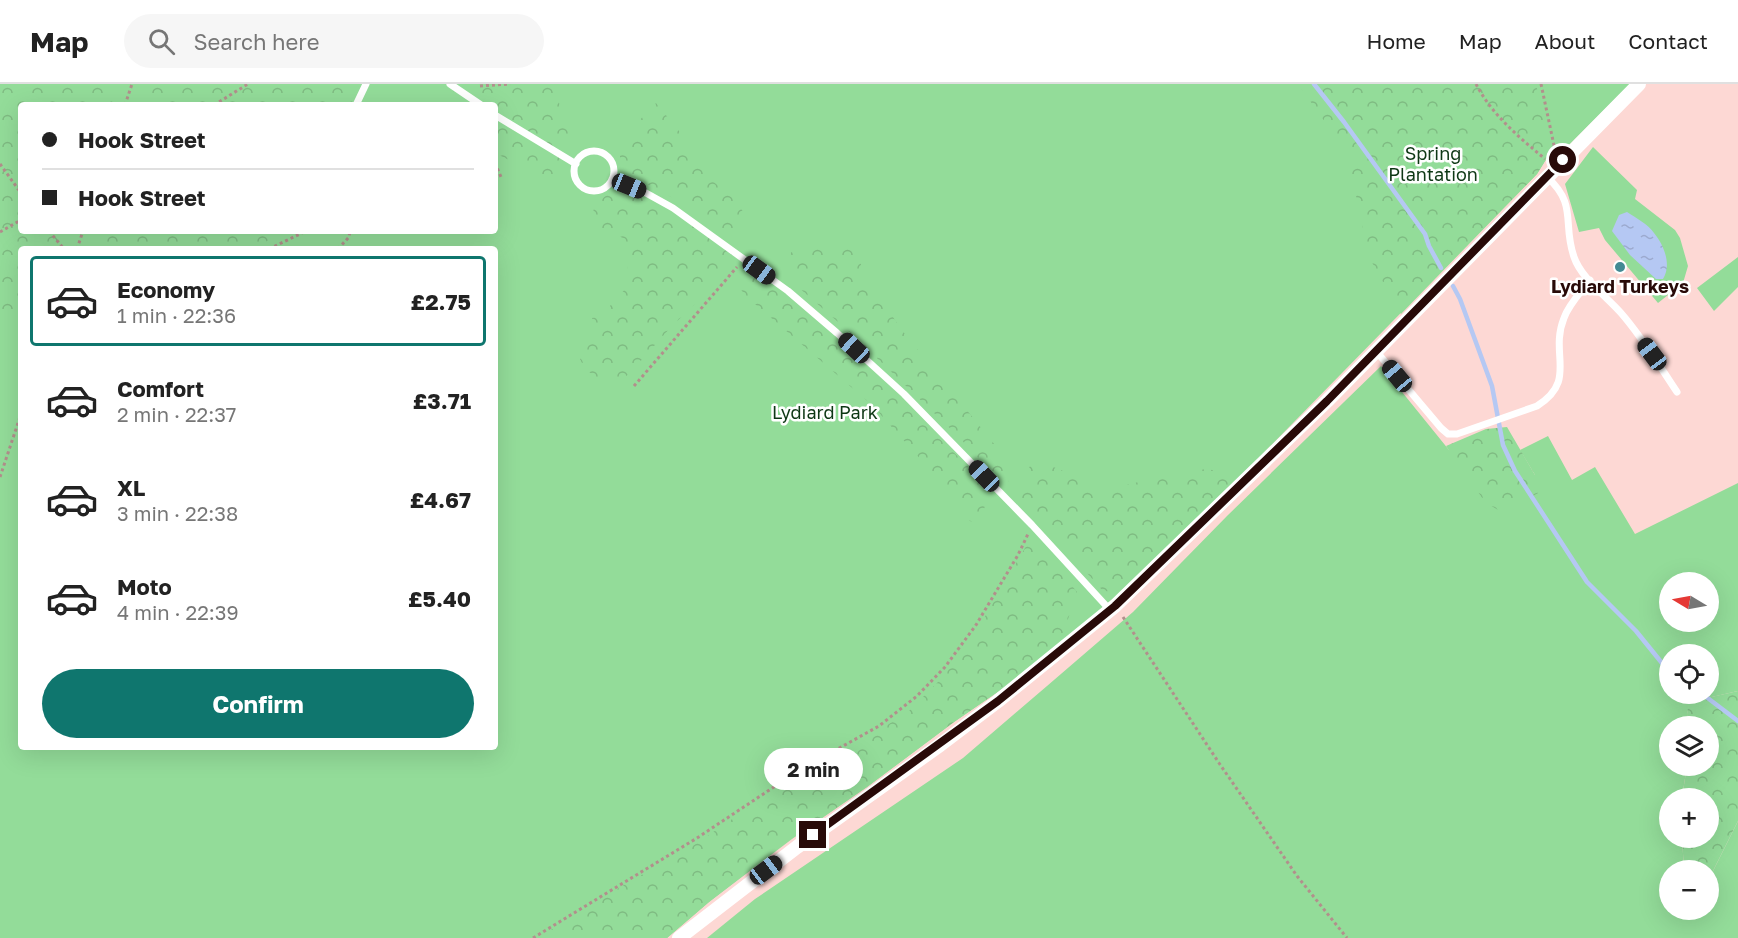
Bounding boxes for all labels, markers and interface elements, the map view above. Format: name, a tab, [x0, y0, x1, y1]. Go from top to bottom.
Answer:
search box	[124, 14, 544, 68]
text: Map	[30, 25, 88, 58]
icon: search	[145, 25, 178, 58]
text: Search here	[193, 28, 319, 55]
text: Home	[1366, 28, 1426, 54]
text: Map	[1459, 28, 1502, 54]
text: About	[1535, 28, 1595, 54]
text: Contact	[1628, 28, 1708, 54]
text: Hook Street	[78, 126, 206, 153]
park label: Spring Plantation	[1388, 142, 1478, 185]
route start	[1549, 146, 1576, 173]
car	[609, 171, 649, 201]
text: Hook Street	[78, 184, 206, 211]
car	[739, 252, 779, 288]
marker: Lydiard Turkeys	[1613, 260, 1627, 274]
icon: car	[45, 274, 99, 328]
place label: Lydiard Turkeys	[1551, 275, 1689, 297]
text: Economy	[117, 276, 215, 303]
text: £2.75	[411, 288, 471, 315]
text: 1 min · 22:36	[117, 303, 236, 327]
car	[835, 329, 873, 367]
car	[1634, 334, 1670, 374]
car	[1379, 356, 1415, 396]
icon: car	[45, 373, 99, 427]
text: Comfort	[117, 375, 204, 402]
text: £3.71	[413, 387, 471, 414]
park label: Lydiard Park	[772, 401, 878, 423]
text: 2 min · 22:37	[117, 402, 236, 426]
car	[965, 457, 1003, 495]
icon: car	[45, 472, 99, 526]
text: XL	[117, 474, 145, 501]
text: £4.67	[410, 486, 471, 513]
text: 3 min · 22:38	[117, 501, 238, 525]
icon: car	[45, 571, 99, 625]
north arrow	[1659, 572, 1719, 632]
map controls	[1659, 572, 1719, 920]
text: Moto	[117, 573, 172, 600]
text: £5.40	[408, 585, 471, 612]
text: 4 min · 22:39	[117, 600, 239, 624]
button: locate	[1659, 644, 1719, 704]
button: Confirm	[42, 669, 474, 738]
button: layers	[1659, 716, 1719, 776]
callout: 2 min	[764, 748, 862, 790]
text: 2 min	[787, 757, 840, 781]
button: +	[1659, 788, 1719, 848]
route end	[799, 821, 826, 848]
car	[746, 852, 786, 888]
button: −	[1659, 860, 1719, 920]

